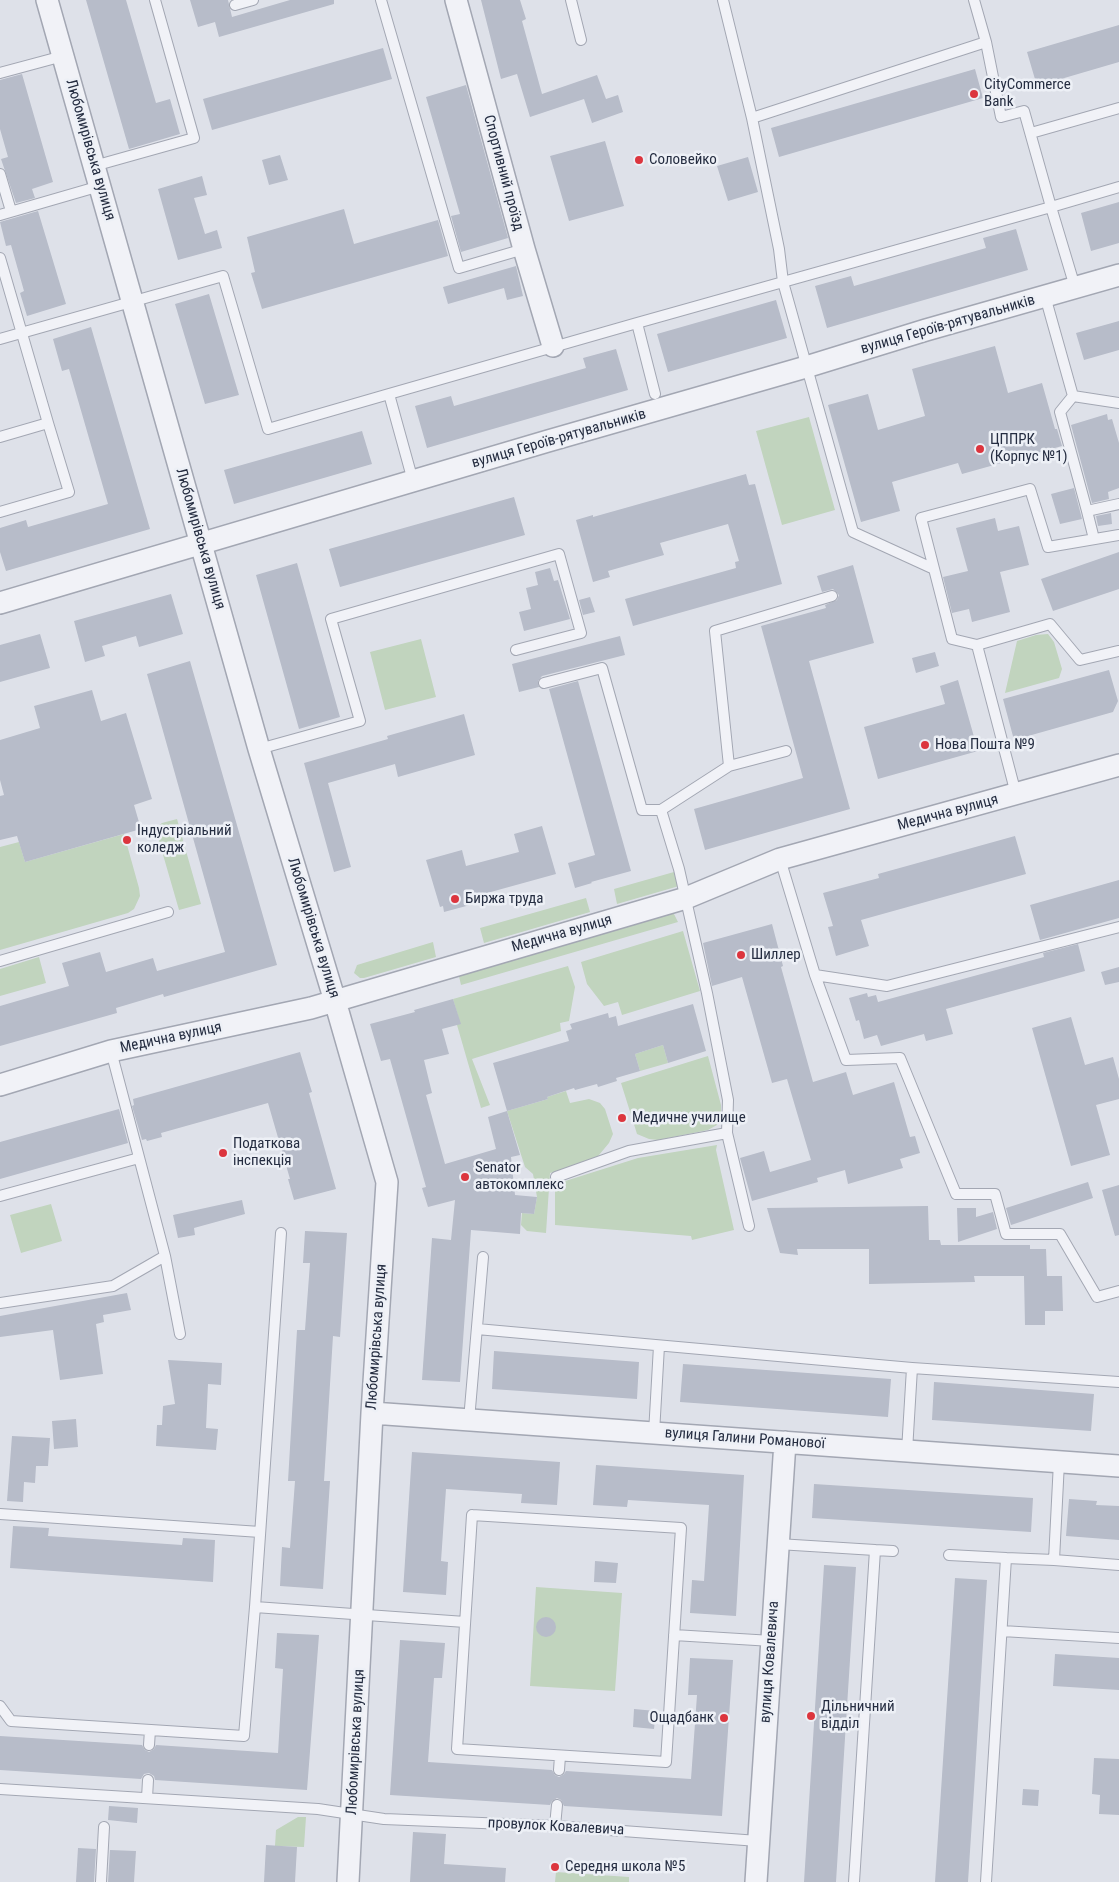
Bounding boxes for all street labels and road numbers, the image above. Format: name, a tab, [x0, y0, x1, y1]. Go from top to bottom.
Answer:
street label: Любомирівська вулиця	[61, 77, 119, 223]
street label: Спортивний проїзд	[479, 113, 527, 233]
street label: вулиця Героїв-рятувальників	[859, 291, 1037, 359]
street label: вулиця Героїв-рятувальників	[470, 405, 648, 473]
street label: Любомирівська вулиця	[171, 466, 229, 612]
street label: Медична вулиця	[896, 791, 1000, 835]
street label: Любомирівська вулиця	[283, 855, 343, 1001]
street label: Медична вулиця	[510, 911, 614, 957]
street label: Медична вулиця	[119, 1018, 223, 1058]
street label: Любомирівська вулиця	[363, 1263, 391, 1411]
street label: вулиця Галини Романової	[664, 1424, 826, 1454]
street label: вулиця Ковалевича	[757, 1600, 783, 1724]
street label: Любомирівська вулиця	[343, 1669, 369, 1815]
street label: провулок Ковалевича	[487, 1814, 625, 1840]

